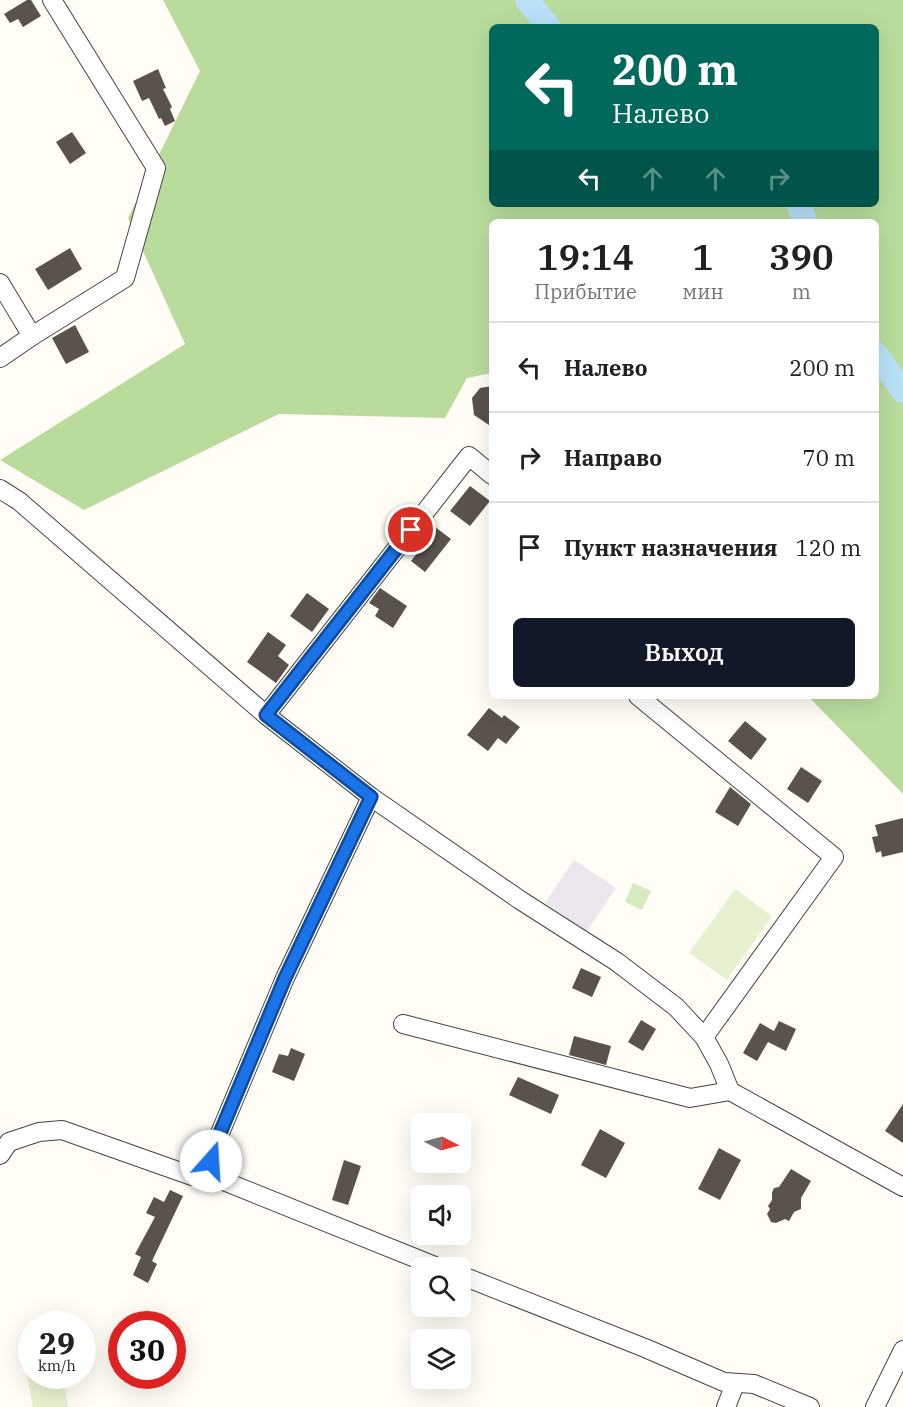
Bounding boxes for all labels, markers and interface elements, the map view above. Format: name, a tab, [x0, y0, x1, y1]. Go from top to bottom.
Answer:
text: 200 m	[612, 42, 738, 97]
icon: left	[513, 48, 591, 126]
text: Налево	[612, 95, 709, 130]
icon: left	[573, 162, 606, 195]
icon: ahead	[636, 162, 669, 195]
icon: ahead	[699, 162, 732, 195]
icon: right	[762, 162, 795, 195]
text: 19:14	[537, 233, 634, 280]
text: 1	[692, 233, 714, 280]
text: 390	[769, 233, 834, 280]
text: Прибытие	[534, 278, 637, 305]
text: мин	[682, 278, 724, 305]
text: m	[792, 278, 811, 305]
icon: left	[513, 351, 546, 384]
text: Налево	[564, 353, 648, 382]
text: 200 m	[789, 353, 855, 382]
icon: right	[513, 441, 546, 474]
text: Направо	[564, 443, 662, 472]
text: 70 m	[803, 443, 855, 472]
pin	[385, 504, 436, 555]
icon: arrive	[394, 513, 427, 546]
icon: arrive	[513, 531, 546, 564]
text: Пункт назначения	[564, 533, 778, 562]
text: 120 m	[796, 533, 861, 562]
button: Выход	[513, 618, 855, 687]
north arrow	[411, 1113, 471, 1173]
map controls	[411, 1113, 471, 1389]
position arrow	[179, 1129, 243, 1193]
button: sound	[411, 1185, 471, 1245]
button: search	[411, 1257, 471, 1317]
speed limit sign: 30	[108, 1311, 186, 1389]
text: 29	[39, 1323, 75, 1362]
button: layers	[411, 1329, 471, 1389]
text: km/h	[38, 1356, 76, 1375]

